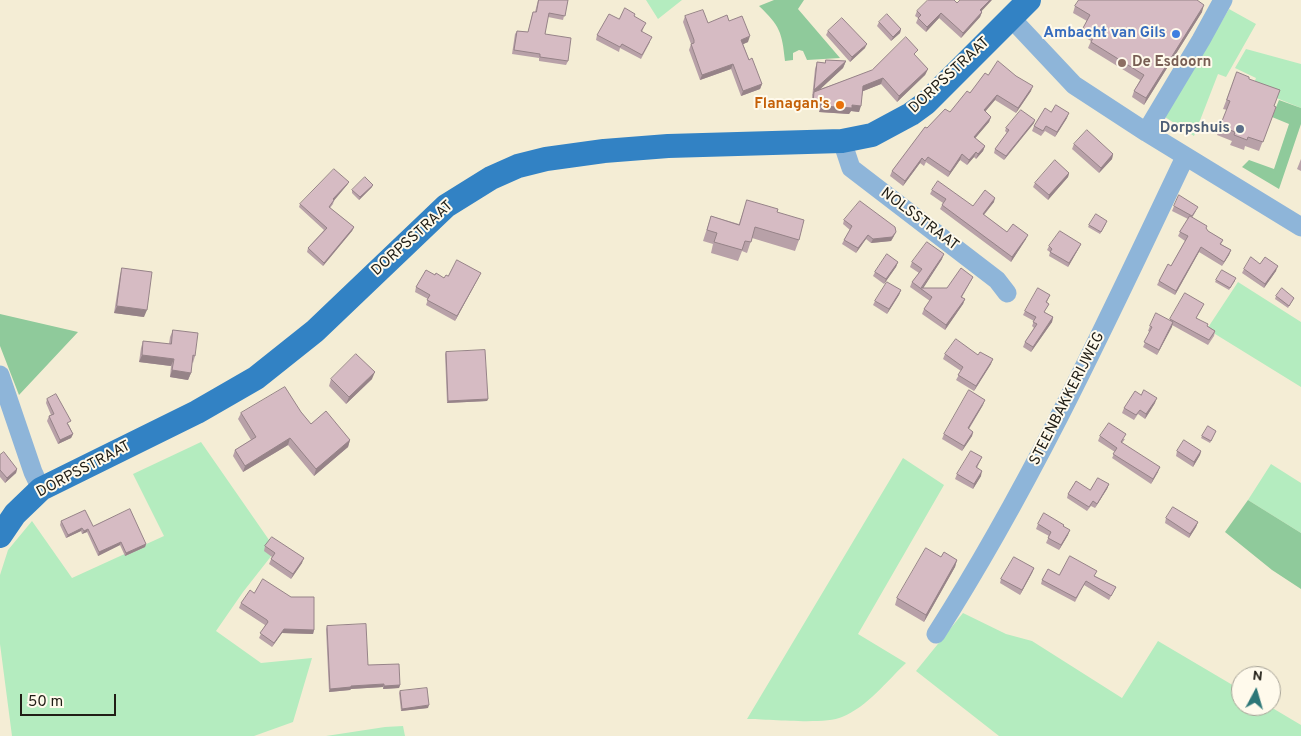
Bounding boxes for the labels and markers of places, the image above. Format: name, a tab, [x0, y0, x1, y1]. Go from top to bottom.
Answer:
place label: Ambacht van Gils	[1043, 25, 1166, 43]
marker: Ambacht van Gils	[1170, 28, 1182, 40]
place label: De Esdoorn	[1132, 54, 1211, 72]
marker: De Esdoorn	[1116, 57, 1128, 69]
place label: Flanagan's	[754, 96, 830, 114]
marker: Flanagan's	[834, 99, 846, 111]
place label: Dorpshuis	[1160, 120, 1230, 138]
marker: Dorpshuis	[1234, 123, 1246, 135]

